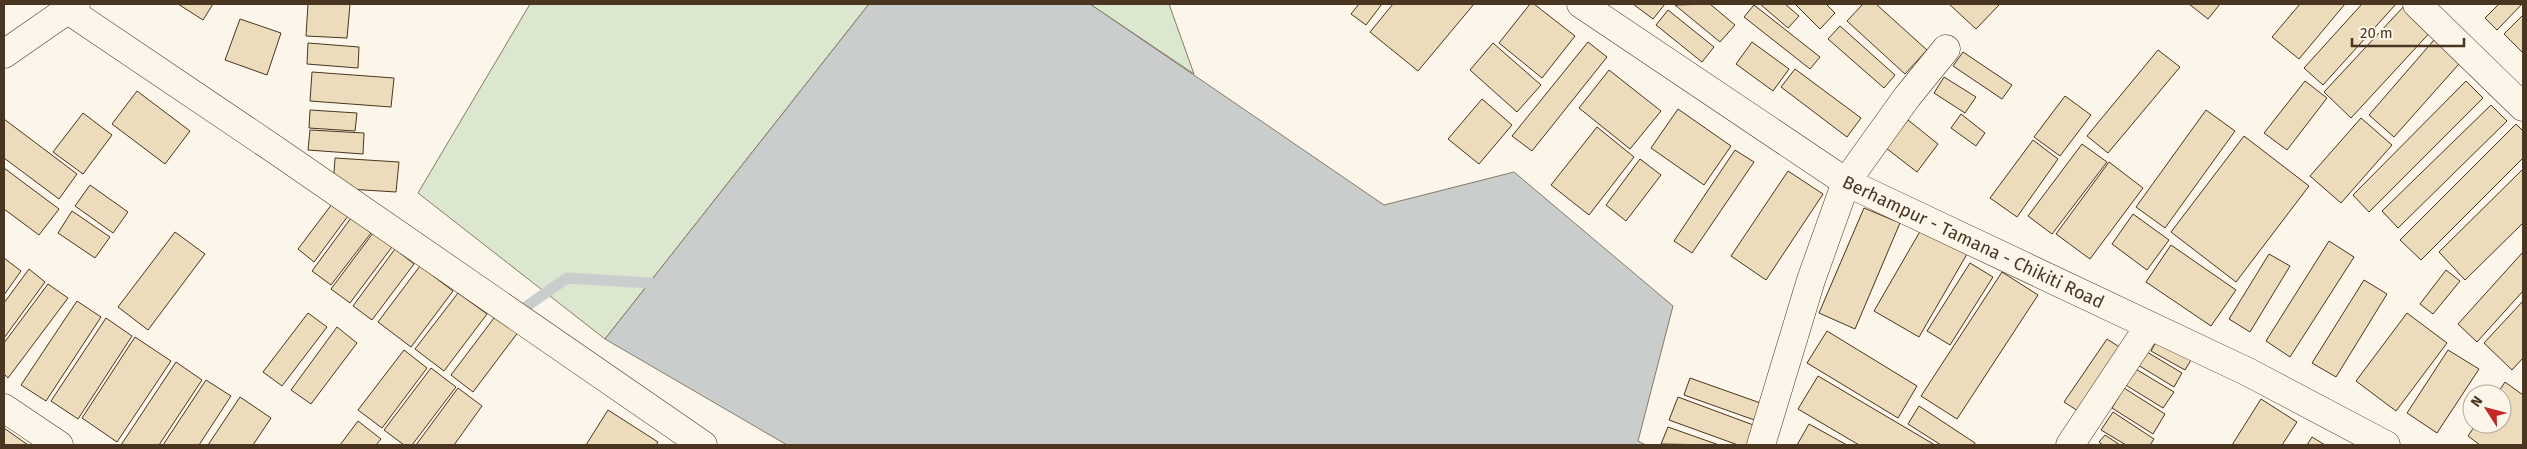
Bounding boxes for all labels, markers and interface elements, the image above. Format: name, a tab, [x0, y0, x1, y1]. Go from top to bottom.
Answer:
scale bar	[2352, 15, 2464, 47]
text: 20 m	[2360, 24, 2393, 42]
street label: Berhampur - Tamana - Chikiti Road	[1839, 171, 2108, 313]
north arrow	[2462, 384, 2512, 434]
text: N	[2467, 393, 2486, 410]

